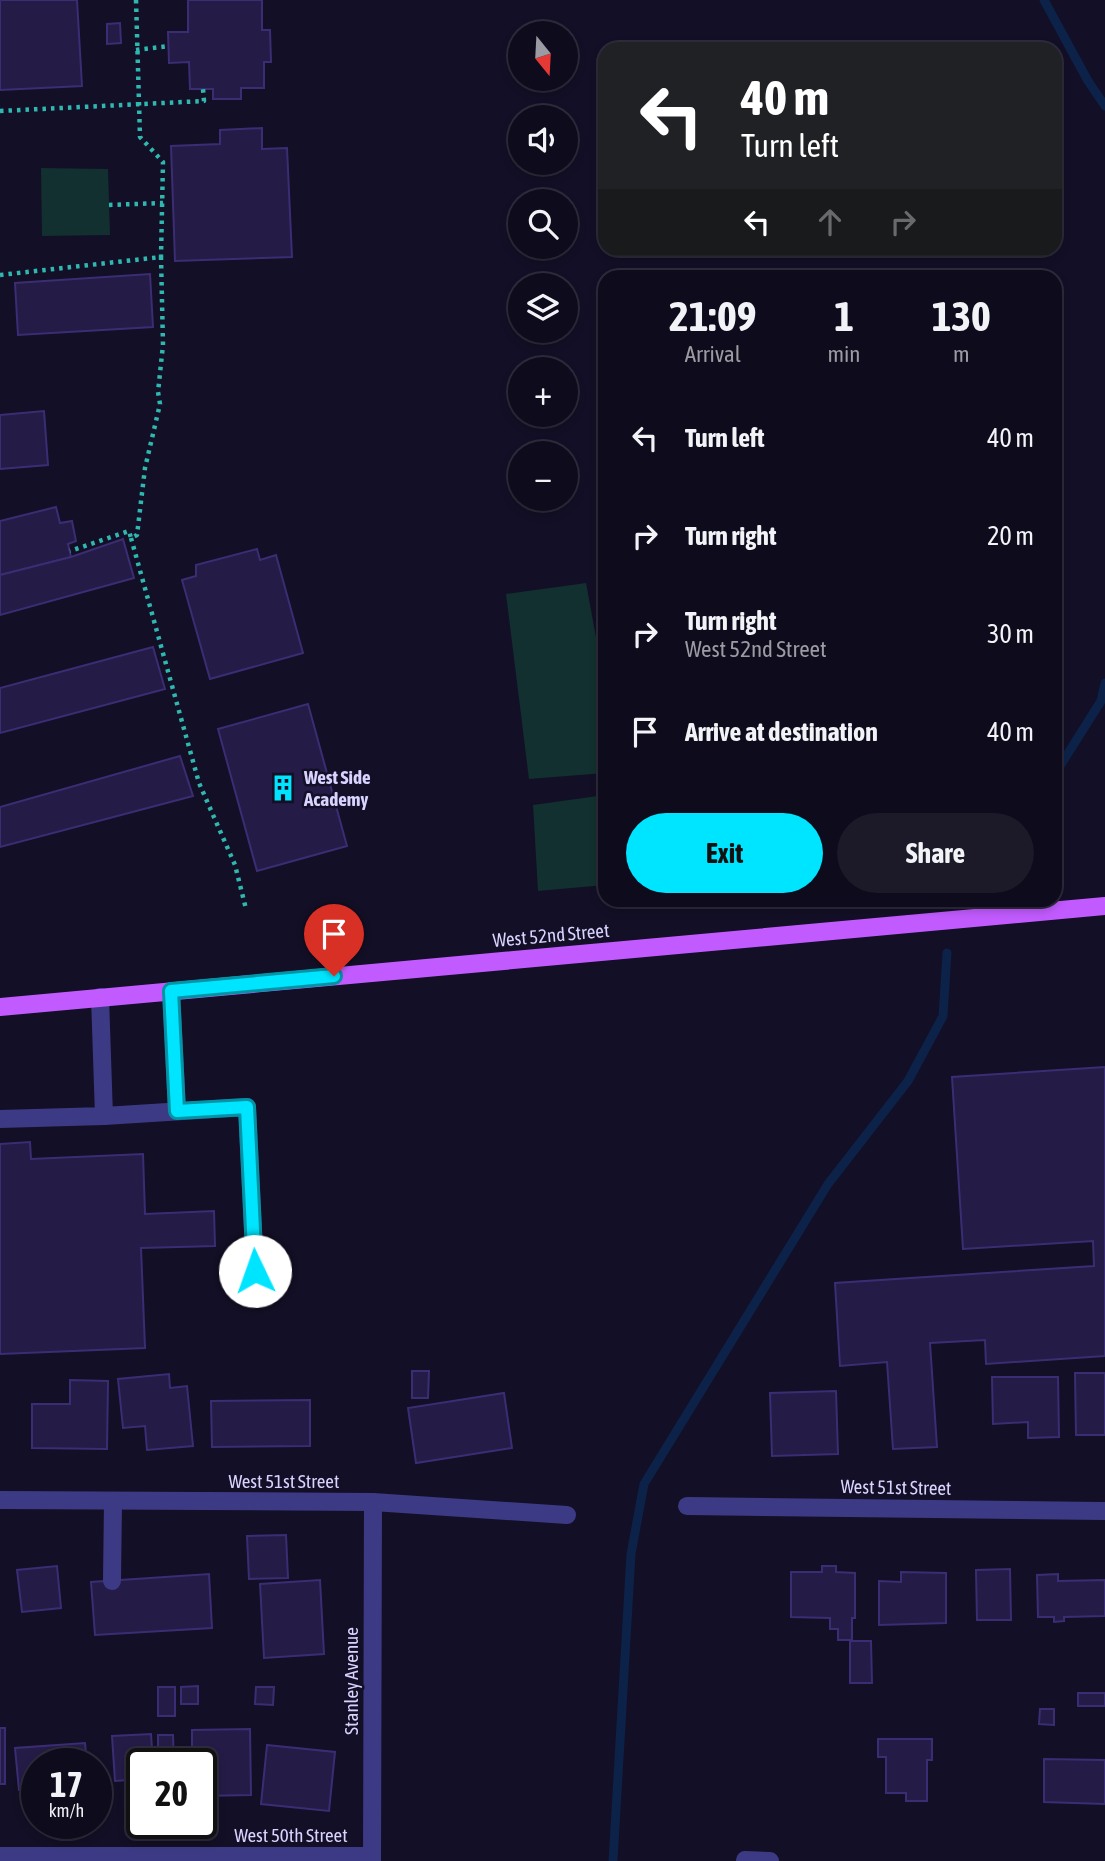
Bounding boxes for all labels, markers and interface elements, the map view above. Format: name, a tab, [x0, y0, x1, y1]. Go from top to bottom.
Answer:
north arrow	[508, 21, 578, 91]
map controls	[508, 21, 578, 511]
text: 40 m	[741, 69, 829, 125]
icon: left	[626, 70, 717, 161]
button: sound	[508, 105, 578, 175]
text: Turn left	[741, 127, 839, 164]
button: search	[508, 189, 578, 259]
icon: left	[738, 203, 776, 241]
icon: ahead	[811, 203, 849, 241]
icon: right	[884, 203, 922, 241]
button: layers	[508, 273, 578, 343]
text: 21:09	[669, 292, 756, 340]
text: 1	[834, 292, 854, 340]
text: 130	[932, 292, 991, 340]
text: Arrival	[685, 341, 741, 367]
text: min	[828, 341, 861, 367]
text: m	[953, 341, 970, 367]
button: +	[508, 357, 578, 427]
icon: left	[626, 419, 664, 457]
text: Turn left	[685, 423, 765, 453]
text: 40 m	[987, 423, 1034, 453]
button: −	[508, 441, 578, 511]
icon: right	[626, 517, 664, 555]
text: Turn right	[685, 521, 776, 551]
text: 20 m	[987, 521, 1034, 551]
text: Turn right	[685, 606, 776, 636]
icon: right	[626, 615, 664, 653]
text: 30 m	[987, 619, 1034, 649]
text: West 52nd Street	[685, 636, 827, 662]
icon: arrive	[626, 713, 664, 751]
text: Arrive at destination	[685, 717, 878, 747]
text: 40 m	[987, 717, 1034, 747]
place label: West Side Academy	[303, 766, 371, 810]
building icon: West Side Academy	[268, 773, 298, 803]
button: Exit	[626, 813, 823, 893]
button: Share	[837, 813, 1034, 893]
pin	[304, 904, 364, 976]
icon: arrive	[315, 915, 353, 953]
street label: West 52nd Street	[492, 919, 610, 951]
position arrow	[218, 1234, 292, 1308]
street label: West 51st Street	[229, 1470, 339, 1492]
street label: West 51st Street	[840, 1475, 952, 1499]
street label: Stanley Avenue	[340, 1627, 362, 1735]
speed limit sign: 20	[126, 1748, 217, 1839]
text: 17	[50, 1764, 83, 1804]
text: km/h	[49, 1800, 84, 1821]
street label: West 50th Street	[234, 1824, 348, 1846]

